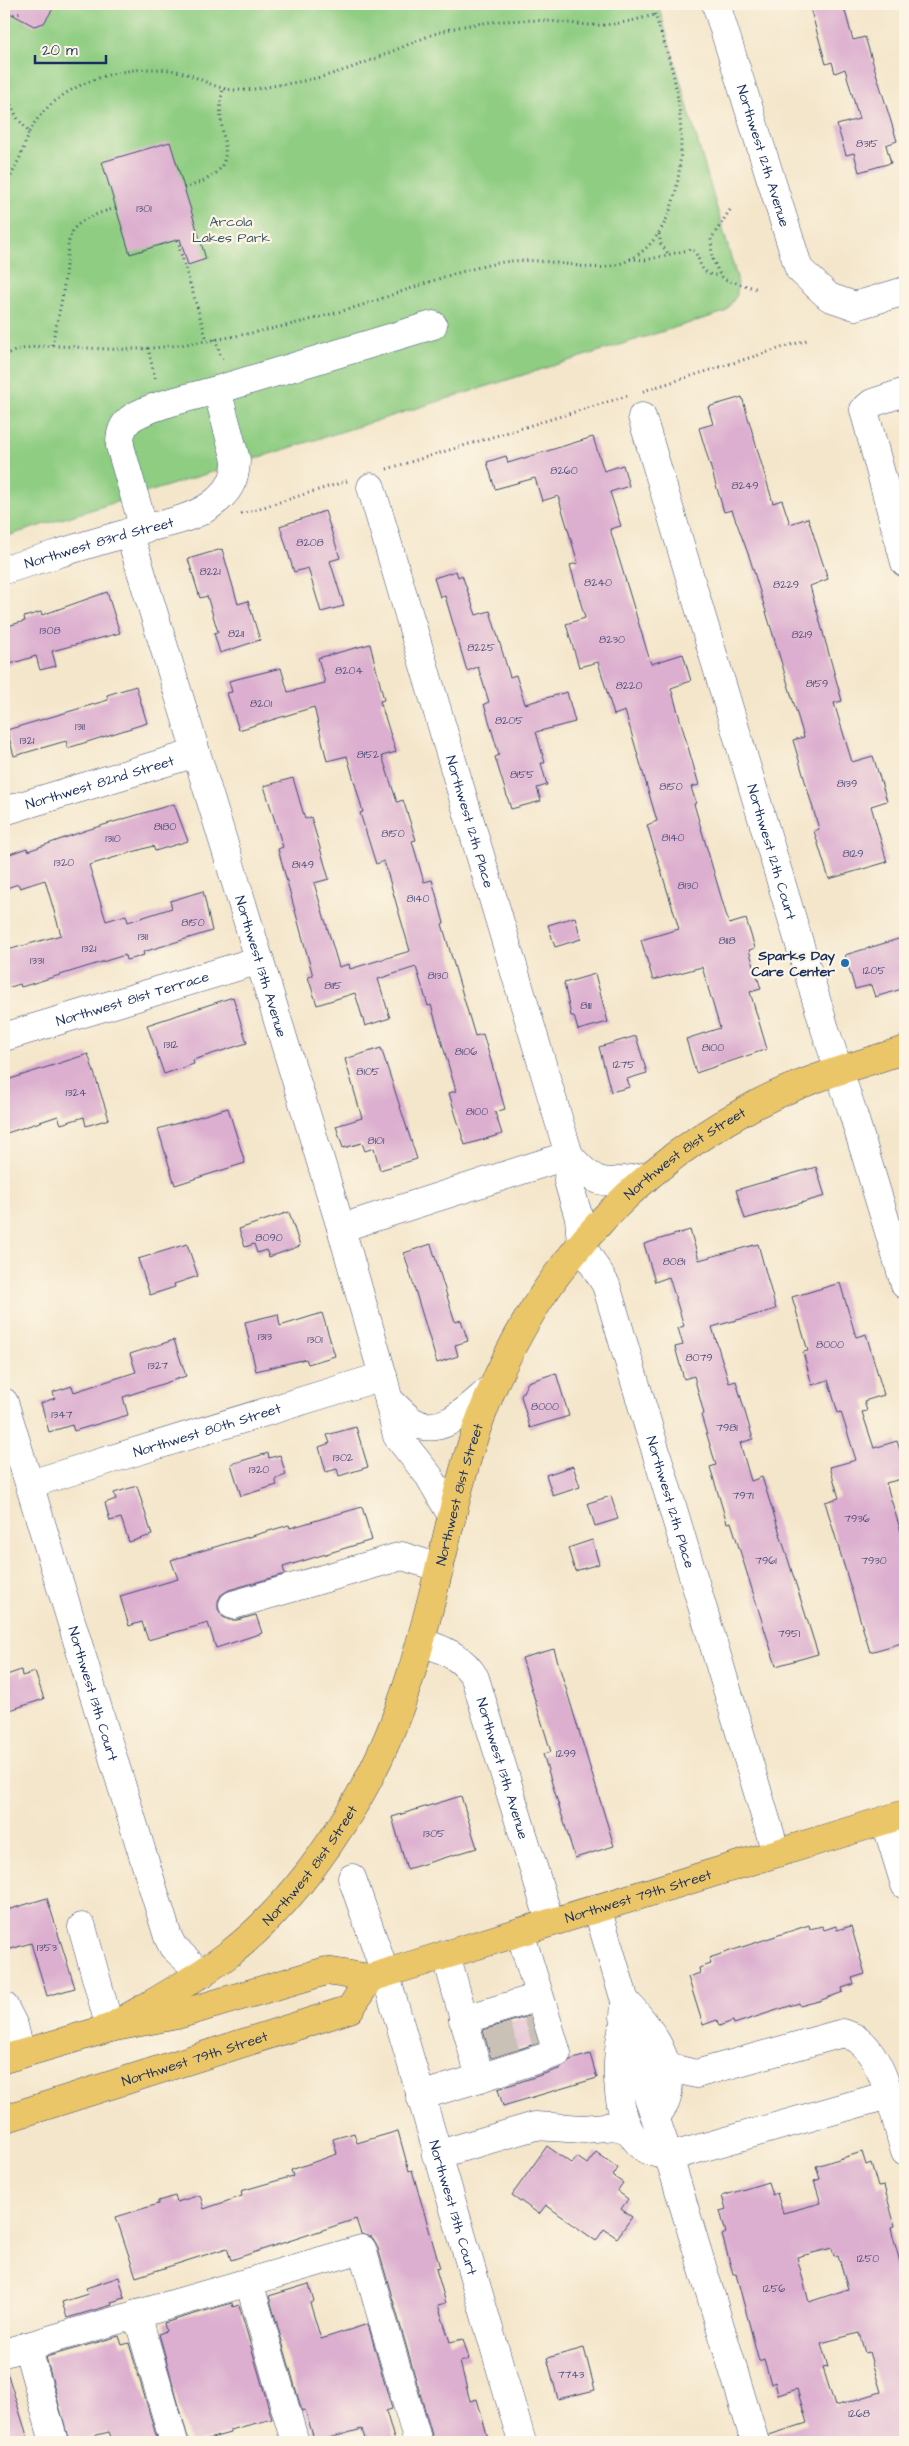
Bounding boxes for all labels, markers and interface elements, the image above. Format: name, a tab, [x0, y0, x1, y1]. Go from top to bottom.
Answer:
scale bar	[35, 32, 106, 64]
text: 20 m	[42, 40, 78, 61]
street label: Northwest 12th Avenue	[731, 83, 794, 230]
house number: 8315	[856, 136, 878, 151]
house number: 1301	[136, 201, 152, 216]
park label: Arcola Lakes Park	[192, 212, 270, 248]
house number: 8260	[550, 463, 578, 478]
house number: 8249	[731, 478, 759, 493]
street label: Northwest 83rd Street	[22, 513, 176, 574]
house number: 8208	[296, 535, 324, 550]
house number: 8221	[199, 564, 221, 579]
house number: 8240	[584, 575, 612, 590]
house number: 8229	[773, 577, 799, 592]
house number: 1308	[39, 623, 61, 638]
house number: 8211	[228, 626, 245, 641]
house number: 8219	[791, 627, 813, 642]
house number: 8230	[599, 632, 625, 647]
house number: 8225	[467, 640, 495, 655]
house number: 8204	[335, 663, 363, 678]
house number: 8159	[806, 676, 828, 691]
house number: 8220	[616, 678, 642, 693]
house number: 8201	[250, 696, 272, 711]
house number: 8205	[495, 713, 523, 728]
house number: 1311	[75, 719, 85, 734]
house number: 1321	[20, 733, 35, 748]
house number: 8152	[357, 747, 380, 762]
street label: Northwest 82nd Street	[23, 751, 177, 815]
street label: Northwest 12th Place	[440, 753, 498, 891]
house number: 8155	[510, 767, 534, 782]
house number: 8139	[837, 776, 857, 791]
house number: 8150	[659, 779, 683, 794]
street label: Northwest 12th Court	[741, 782, 801, 923]
house number: 8180	[154, 819, 176, 834]
house number: 8150	[381, 826, 405, 841]
house number: 8140	[662, 830, 685, 845]
house number: 1310	[105, 831, 121, 846]
house number: 8129	[842, 846, 864, 861]
house number: 1320	[54, 855, 74, 870]
house number: 8149	[292, 857, 314, 872]
house number: 8130	[677, 878, 699, 893]
house number: 8140	[407, 891, 430, 906]
street label: Northwest 13th Avenue	[229, 893, 291, 1040]
house number: 8150	[181, 915, 205, 930]
house number: 1311	[138, 929, 148, 944]
house number: 8118	[718, 933, 736, 948]
house number: 1321	[82, 941, 97, 956]
place label: Sparks Day Care Center	[752, 946, 835, 982]
house number: 1331	[30, 953, 45, 968]
marker: Sparks Day Care Center	[839, 957, 851, 969]
house number: 1205	[863, 963, 885, 978]
street label: Northwest 81st Terrace	[54, 967, 212, 1032]
house number: 8130	[427, 968, 449, 983]
house number: 8115	[324, 978, 342, 993]
house number: 8111	[580, 998, 592, 1013]
house number: 1312	[164, 1037, 179, 1052]
house number: 8100	[702, 1040, 724, 1055]
house number: 8106	[455, 1044, 477, 1059]
house number: 1275	[613, 1057, 635, 1072]
house number: 8105	[356, 1064, 380, 1079]
house number: 1324	[66, 1085, 87, 1100]
street label: Northwest 81st Street	[620, 1103, 750, 1205]
house number: 8100	[466, 1104, 488, 1119]
house number: 8101	[368, 1133, 385, 1148]
house number: 8090	[255, 1230, 283, 1245]
house number: 8081	[663, 1254, 686, 1269]
house number: 1313	[258, 1329, 272, 1344]
house number: 1301	[307, 1332, 323, 1347]
house number: 8000	[816, 1337, 844, 1352]
house number: 8079	[685, 1350, 713, 1365]
house number: 1327	[148, 1358, 168, 1373]
street label: Northwest 80th Street	[131, 1399, 284, 1463]
house number: 8000	[531, 1399, 559, 1414]
house number: 1347	[51, 1407, 73, 1422]
street label: Northwest 81st Street	[431, 1420, 489, 1568]
house number: 7981	[716, 1420, 738, 1435]
street label: Northwest 12th Place	[641, 1434, 699, 1571]
house number: 1302	[333, 1450, 354, 1465]
house number: 1320	[249, 1462, 269, 1477]
house number: 7971	[732, 1488, 754, 1503]
house number: 7936	[844, 1511, 870, 1526]
house number: 7961	[755, 1553, 777, 1568]
house number: 7930	[861, 1553, 887, 1568]
street label: Northwest 13th Court	[62, 1624, 123, 1764]
house number: 7951	[778, 1626, 801, 1641]
street label: Northwest 13th Avenue	[471, 1695, 533, 1842]
house number: 1299	[556, 1746, 576, 1761]
street label: Northwest 81st Street	[258, 1801, 363, 1930]
house number: 1305	[423, 1826, 445, 1841]
street label: Northwest 79th Street	[563, 1865, 714, 1929]
house number: 1353	[37, 1940, 58, 1955]
street label: Northwest 79th Street	[119, 2027, 271, 2092]
street label: Northwest 13th Court	[423, 2138, 482, 2278]
house number: 1250	[857, 2251, 879, 2266]
house number: 1256	[763, 2281, 785, 2296]
house number: 7743	[558, 2367, 585, 2382]
house number: 1268	[848, 2406, 870, 2421]

